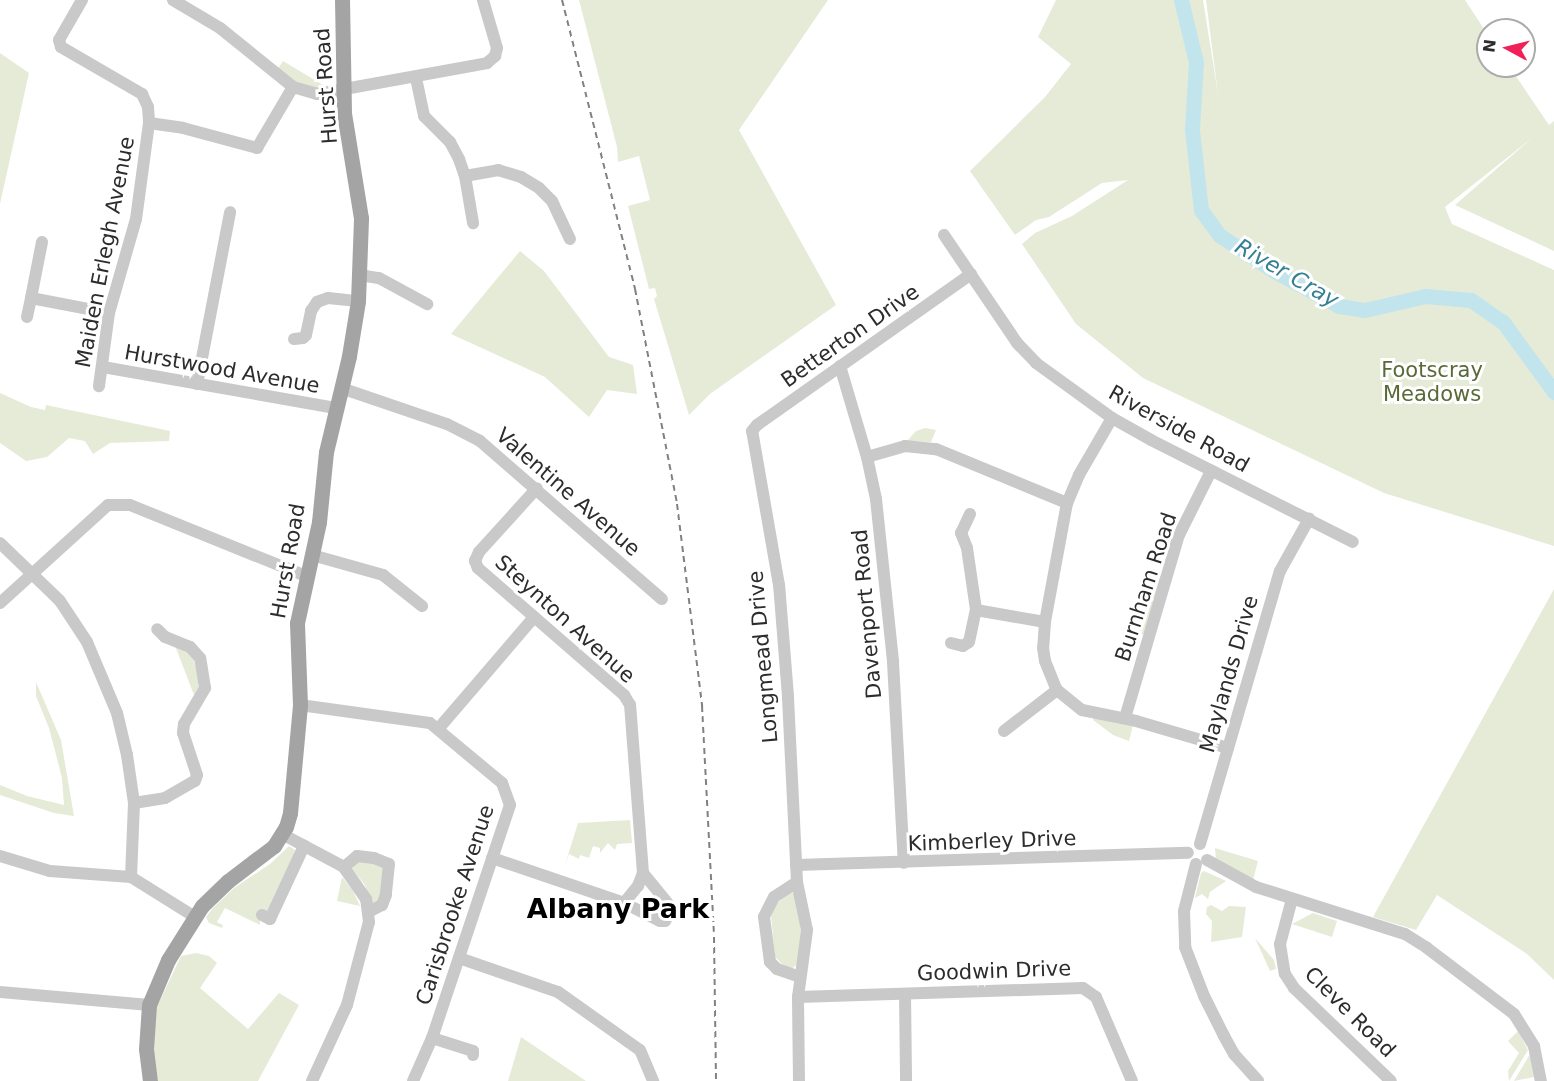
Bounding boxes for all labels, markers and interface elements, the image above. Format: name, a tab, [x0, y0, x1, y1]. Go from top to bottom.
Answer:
north arrow	[1476, 18, 1536, 78]
street label: Hurst Road	[309, 27, 343, 145]
text: N	[1479, 38, 1500, 54]
street label: Maiden Erlegh Avenue	[70, 134, 140, 370]
water label: River Cray	[1231, 233, 1343, 313]
street label: Betterton Drive	[776, 279, 924, 393]
street label: Hurstwood Avenue	[122, 339, 322, 399]
park label: Footscray Meadows	[1381, 357, 1483, 407]
street label: Riverside Road	[1104, 380, 1254, 478]
street label: Valentine Avenue	[491, 423, 645, 561]
street label: Hurst Road	[265, 502, 311, 620]
street label: Burnham Road	[1110, 509, 1182, 665]
street label: Davenport Road	[847, 528, 887, 700]
street label: Steynton Avenue	[490, 550, 640, 688]
street label: Longmead Drive	[743, 570, 783, 744]
street label: Maylands Drive	[1195, 592, 1263, 756]
street label: Carisbrooke Avenue	[411, 802, 499, 1008]
street label: Kimberley Drive	[907, 825, 1077, 857]
district label: Albany Park	[527, 893, 709, 925]
street label: Goodwin Drive	[916, 956, 1072, 986]
street label: Cleve Road	[1299, 961, 1401, 1063]

